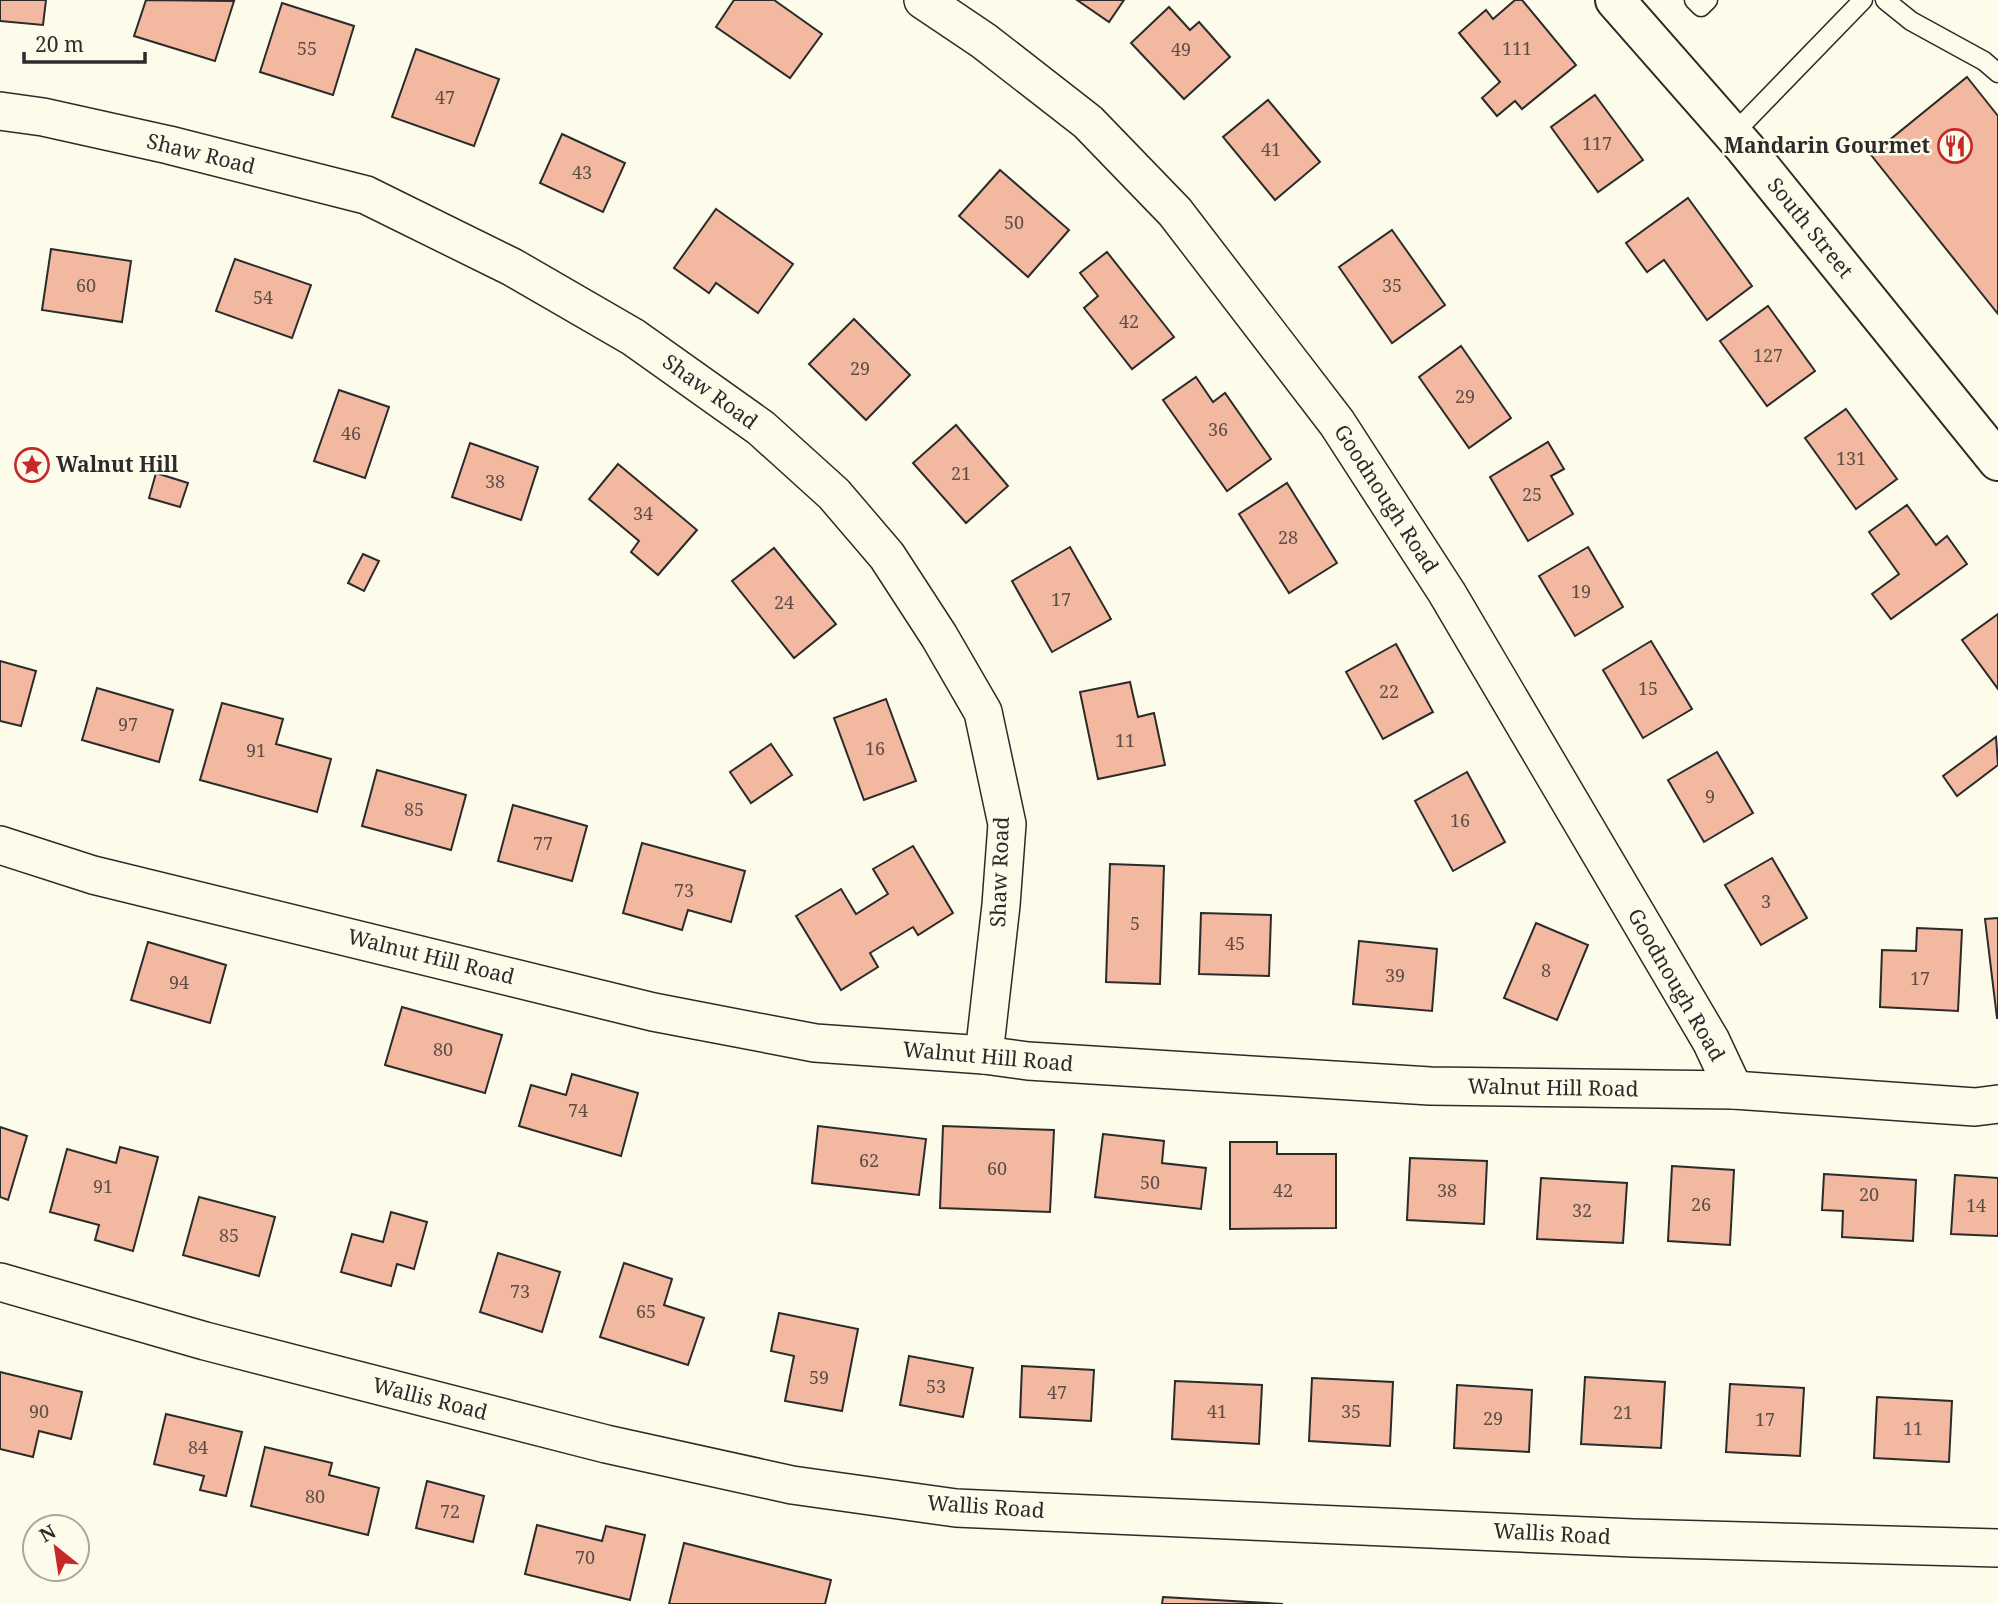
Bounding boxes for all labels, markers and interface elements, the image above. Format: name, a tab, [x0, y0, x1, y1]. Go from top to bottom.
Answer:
scale bar	[24, 21, 145, 65]
text: 20 m	[35, 30, 84, 58]
house number: 55	[297, 36, 317, 60]
house number: 111	[1502, 36, 1532, 60]
house number: 49	[1171, 37, 1191, 61]
house number: 47	[435, 85, 455, 109]
street label: Shaw Road	[144, 126, 258, 180]
restaurant icon: Mandarin Gourmet	[1936, 127, 1974, 165]
house number: 117	[1582, 131, 1612, 155]
place label: Mandarin Gourmet	[1724, 131, 1930, 159]
house number: 41	[1261, 137, 1281, 161]
house number: 43	[572, 160, 592, 184]
street label: South Street	[1762, 171, 1860, 283]
house number: 50	[1004, 210, 1024, 234]
house number: 60	[76, 273, 96, 297]
house number: 35	[1382, 273, 1402, 297]
house number: 54	[253, 285, 273, 309]
house number: 42	[1119, 309, 1139, 333]
house number: 127	[1753, 343, 1783, 367]
street label: Shaw Road	[658, 347, 764, 435]
house number: 29	[850, 356, 870, 380]
house number: 29	[1455, 384, 1475, 408]
house number: 36	[1208, 417, 1228, 441]
street label: Goodnough Road	[1328, 419, 1445, 578]
house number: 46	[341, 421, 361, 445]
place icon: Walnut Hill	[13, 446, 51, 484]
house number: 131	[1836, 446, 1866, 470]
place label: Walnut Hill	[56, 450, 179, 478]
house number: 21	[951, 461, 971, 485]
house number: 38	[485, 469, 505, 493]
house number: 25	[1522, 482, 1542, 506]
house number: 34	[633, 501, 653, 525]
house number: 28	[1278, 525, 1298, 549]
house number: 19	[1571, 579, 1591, 603]
house number: 17	[1051, 587, 1071, 611]
house number: 24	[774, 590, 794, 614]
house number: 15	[1638, 676, 1658, 700]
house number: 22	[1379, 679, 1399, 703]
house number: 97	[118, 712, 138, 736]
house number: 11	[1115, 728, 1135, 752]
house number: 16	[865, 736, 885, 760]
house number: 91	[246, 738, 266, 762]
house number: 9	[1705, 784, 1715, 808]
house number: 85	[404, 797, 424, 821]
house number: 16	[1450, 808, 1470, 832]
street label: Shaw Road	[983, 816, 1015, 928]
house number: 77	[533, 831, 553, 855]
house number: 73	[674, 878, 694, 902]
house number: 3	[1761, 889, 1771, 913]
street label: Goodnough Road	[1622, 903, 1732, 1066]
house number: 5	[1130, 911, 1140, 935]
street label: Walnut Hill Road	[345, 922, 518, 990]
house number: 45	[1225, 931, 1245, 955]
house number: 8	[1541, 958, 1551, 982]
house number: 39	[1385, 963, 1405, 987]
house number: 17	[1910, 966, 1930, 990]
house number: 94	[169, 970, 189, 994]
street label: Walnut Hill Road	[902, 1035, 1075, 1077]
house number: 80	[433, 1037, 453, 1061]
street label: Walnut Hill Road	[1467, 1072, 1639, 1102]
house number: 74	[568, 1098, 588, 1122]
house number: 62	[859, 1148, 879, 1172]
house number: 60	[987, 1156, 1007, 1180]
house number: 50	[1140, 1170, 1160, 1194]
house number: 91	[93, 1174, 113, 1198]
house number: 42	[1273, 1178, 1293, 1202]
house number: 38	[1437, 1178, 1457, 1202]
house number: 20	[1859, 1182, 1879, 1206]
house number: 26	[1691, 1192, 1711, 1216]
house number: 14	[1966, 1193, 1986, 1217]
house number: 32	[1572, 1198, 1592, 1222]
house number: 85	[219, 1223, 239, 1247]
house number: 73	[510, 1279, 530, 1303]
house number: 65	[636, 1299, 656, 1323]
house number: 59	[809, 1365, 829, 1389]
street label: Wallis Road	[370, 1370, 491, 1426]
house number: 53	[926, 1374, 946, 1398]
house number: 47	[1047, 1380, 1067, 1404]
house number: 90	[29, 1399, 49, 1423]
house number: 41	[1207, 1399, 1227, 1423]
house number: 35	[1341, 1399, 1361, 1423]
house number: 21	[1613, 1400, 1633, 1424]
house number: 29	[1483, 1406, 1503, 1430]
house number: 17	[1755, 1407, 1775, 1431]
house number: 11	[1903, 1416, 1923, 1440]
house number: 84	[188, 1435, 208, 1459]
house number: 80	[305, 1484, 325, 1508]
street label: Wallis Road	[926, 1488, 1046, 1524]
house number: 72	[440, 1499, 460, 1523]
north arrow	[21, 1513, 91, 1583]
street label: Wallis Road	[1493, 1516, 1612, 1550]
text: N	[35, 1518, 61, 1548]
house number: 70	[575, 1545, 595, 1569]

